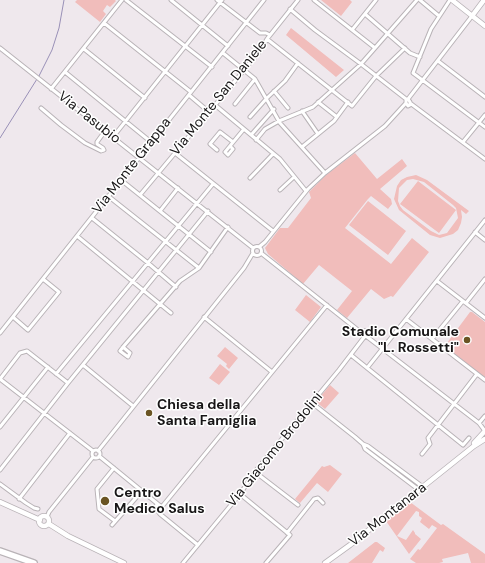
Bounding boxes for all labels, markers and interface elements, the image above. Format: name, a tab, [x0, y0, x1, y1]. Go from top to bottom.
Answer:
street label: Via Monte San Daniele	[167, 37, 271, 159]
street label: Via Pasubio	[54, 88, 124, 148]
street label: Via Monte Grappa	[89, 114, 175, 218]
place label: Stadio Comunale "L. Rossetti"	[342, 324, 459, 356]
marker: Stadio Comunale "L. Rossetti"	[462, 335, 472, 345]
street label: Via Giacomo Brodolini	[223, 389, 327, 511]
place label: Chiesa della Santa Famiglia	[157, 397, 256, 430]
marker: Chiesa della Santa Famiglia	[144, 408, 154, 418]
street label: Via Montanara	[346, 480, 430, 550]
place label: Centro Medico Salus	[114, 485, 205, 518]
marker: Centro Medico Salus	[99, 495, 111, 507]

